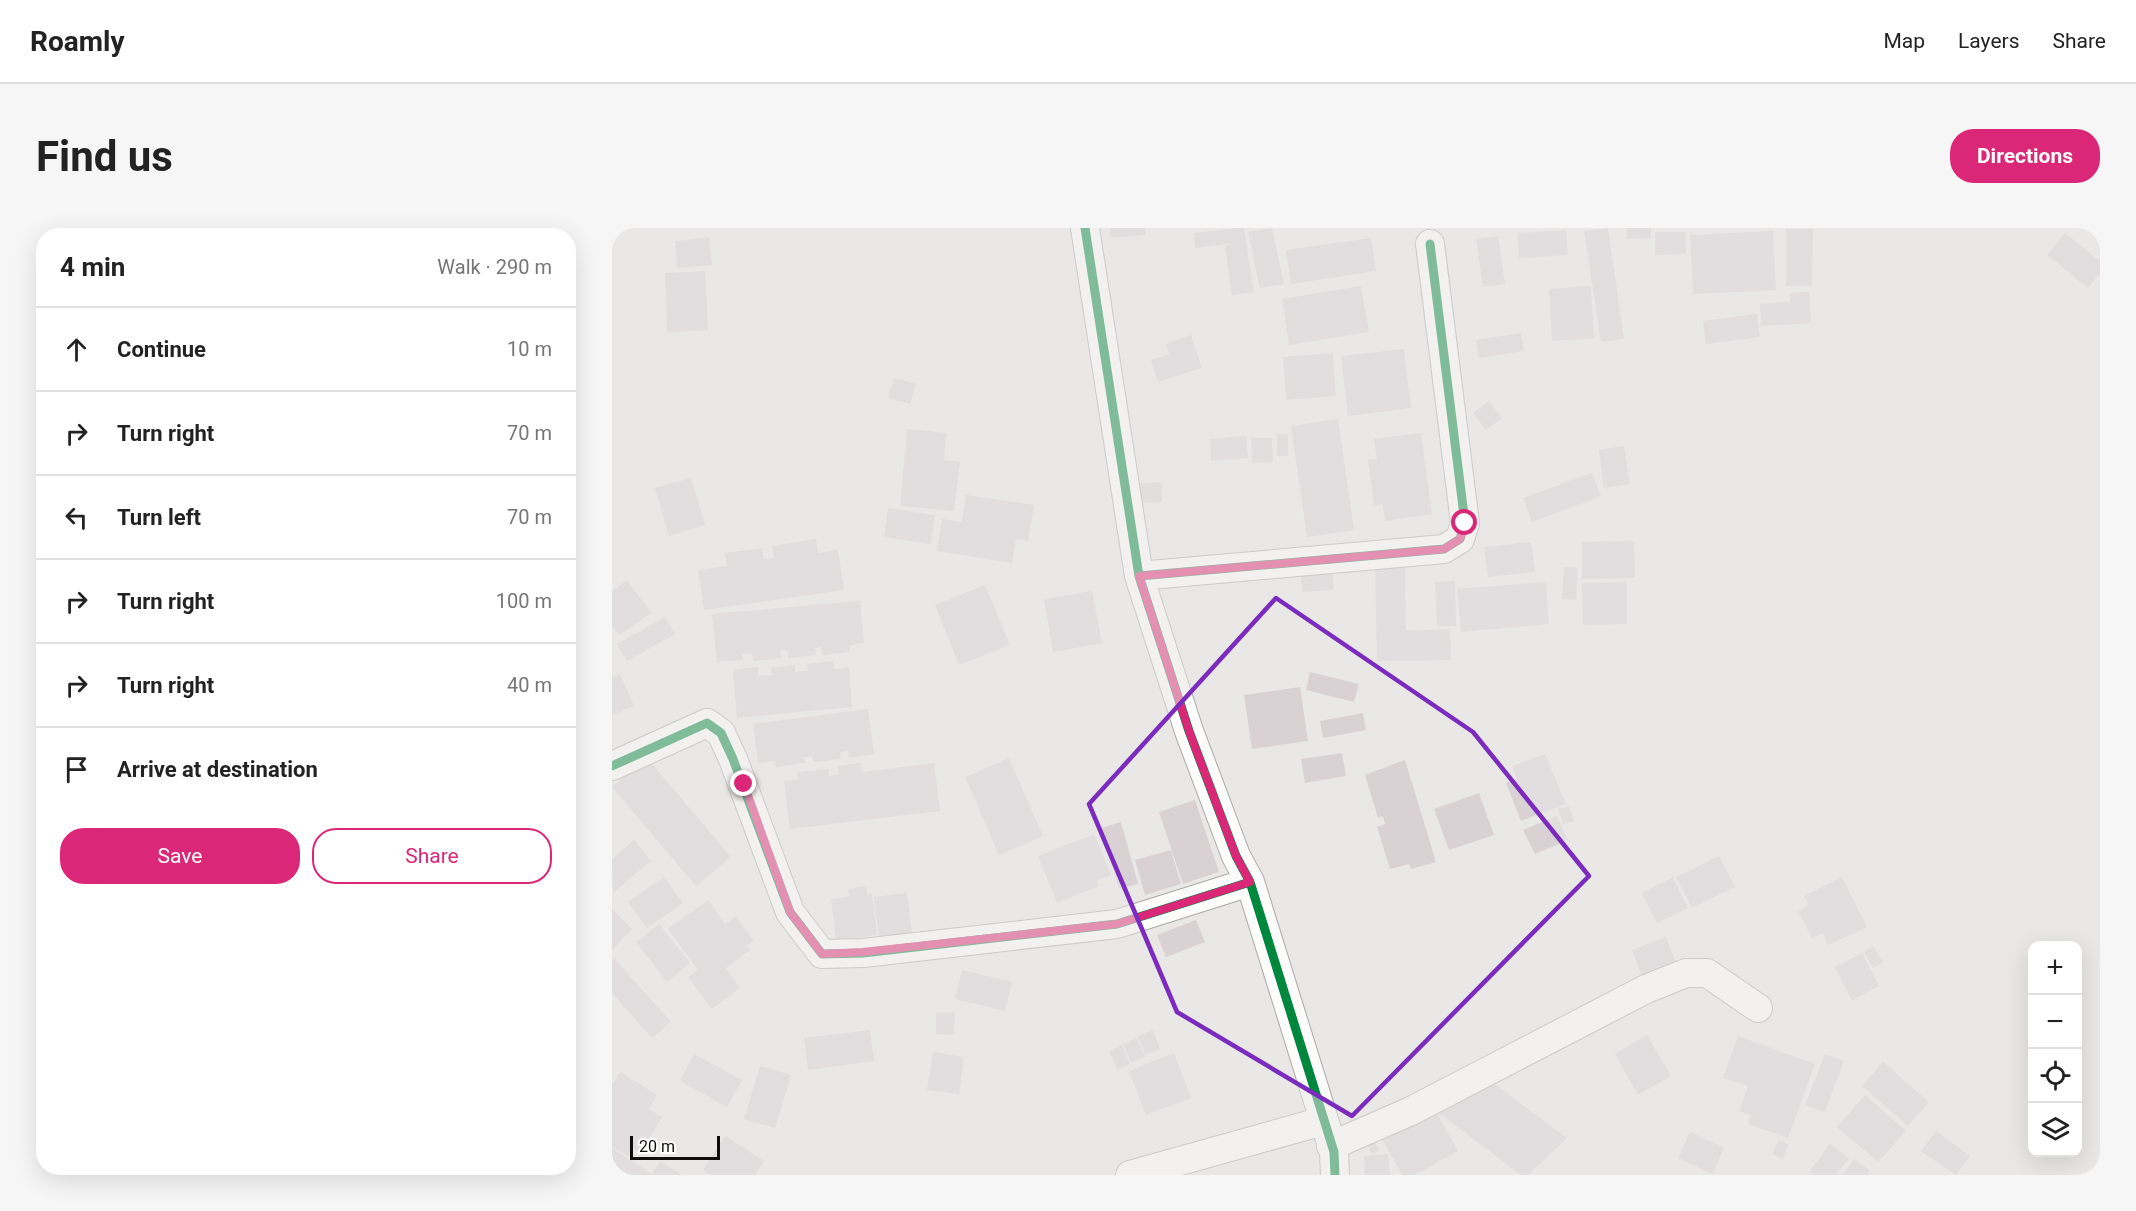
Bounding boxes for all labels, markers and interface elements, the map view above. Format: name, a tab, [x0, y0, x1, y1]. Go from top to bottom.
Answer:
text: Roamly	[30, 25, 125, 58]
text: Map	[1883, 29, 1925, 53]
text: Layers	[1958, 29, 2019, 53]
text: Share	[2052, 29, 2106, 53]
button: Directions	[1950, 129, 2100, 183]
text: Find us	[36, 132, 173, 181]
text: 4 min	[60, 252, 125, 282]
text: Walk · 290 m	[437, 255, 552, 279]
icon: ahead	[60, 333, 93, 366]
text: Continue	[117, 337, 206, 362]
text: 10 m	[507, 337, 552, 361]
icon: right	[60, 417, 93, 450]
text: Turn right	[117, 421, 214, 446]
text: 70 m	[507, 421, 552, 445]
icon: left	[60, 501, 93, 534]
text: Turn left	[117, 505, 201, 530]
text: 70 m	[507, 505, 552, 529]
route start	[1451, 509, 1477, 535]
icon: right	[60, 585, 93, 618]
text: Turn right	[117, 589, 214, 614]
text: 100 m	[496, 589, 552, 613]
icon: right	[60, 669, 93, 702]
text: Turn right	[117, 673, 214, 698]
text: 40 m	[507, 673, 552, 697]
icon: arrive	[60, 753, 93, 786]
text: Arrive at destination	[117, 757, 318, 782]
route end	[730, 770, 756, 796]
button: Save	[60, 828, 300, 884]
button: Share	[312, 828, 552, 884]
map controls	[2028, 941, 2082, 1157]
button: +	[2028, 941, 2082, 995]
button: −	[2028, 995, 2082, 1049]
button: locate	[2028, 1049, 2082, 1103]
button: layers	[2028, 1103, 2082, 1157]
scale bar	[630, 1133, 720, 1160]
text: 20 m	[639, 1137, 675, 1156]

